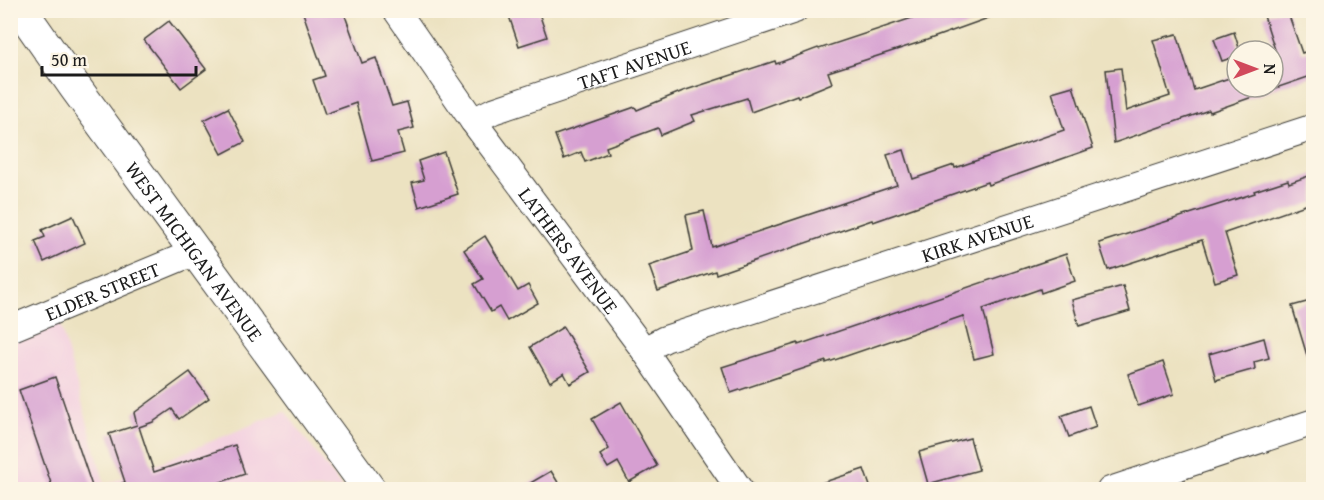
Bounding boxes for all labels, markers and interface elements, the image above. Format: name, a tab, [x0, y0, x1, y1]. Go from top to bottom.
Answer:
street label: TAFT AVENUE	[574, 31, 694, 96]
scale bar	[42, 39, 196, 77]
north arrow	[1225, 39, 1285, 99]
text: 50 m	[51, 46, 87, 73]
text: N	[1258, 64, 1282, 75]
street label: WEST MICHIGAN AVENUE	[119, 155, 271, 347]
street label: LATHERS AVENUE	[512, 181, 626, 319]
street label: KIRK AVENUE	[917, 205, 1037, 269]
street label: ELDER STREET	[40, 254, 164, 327]

